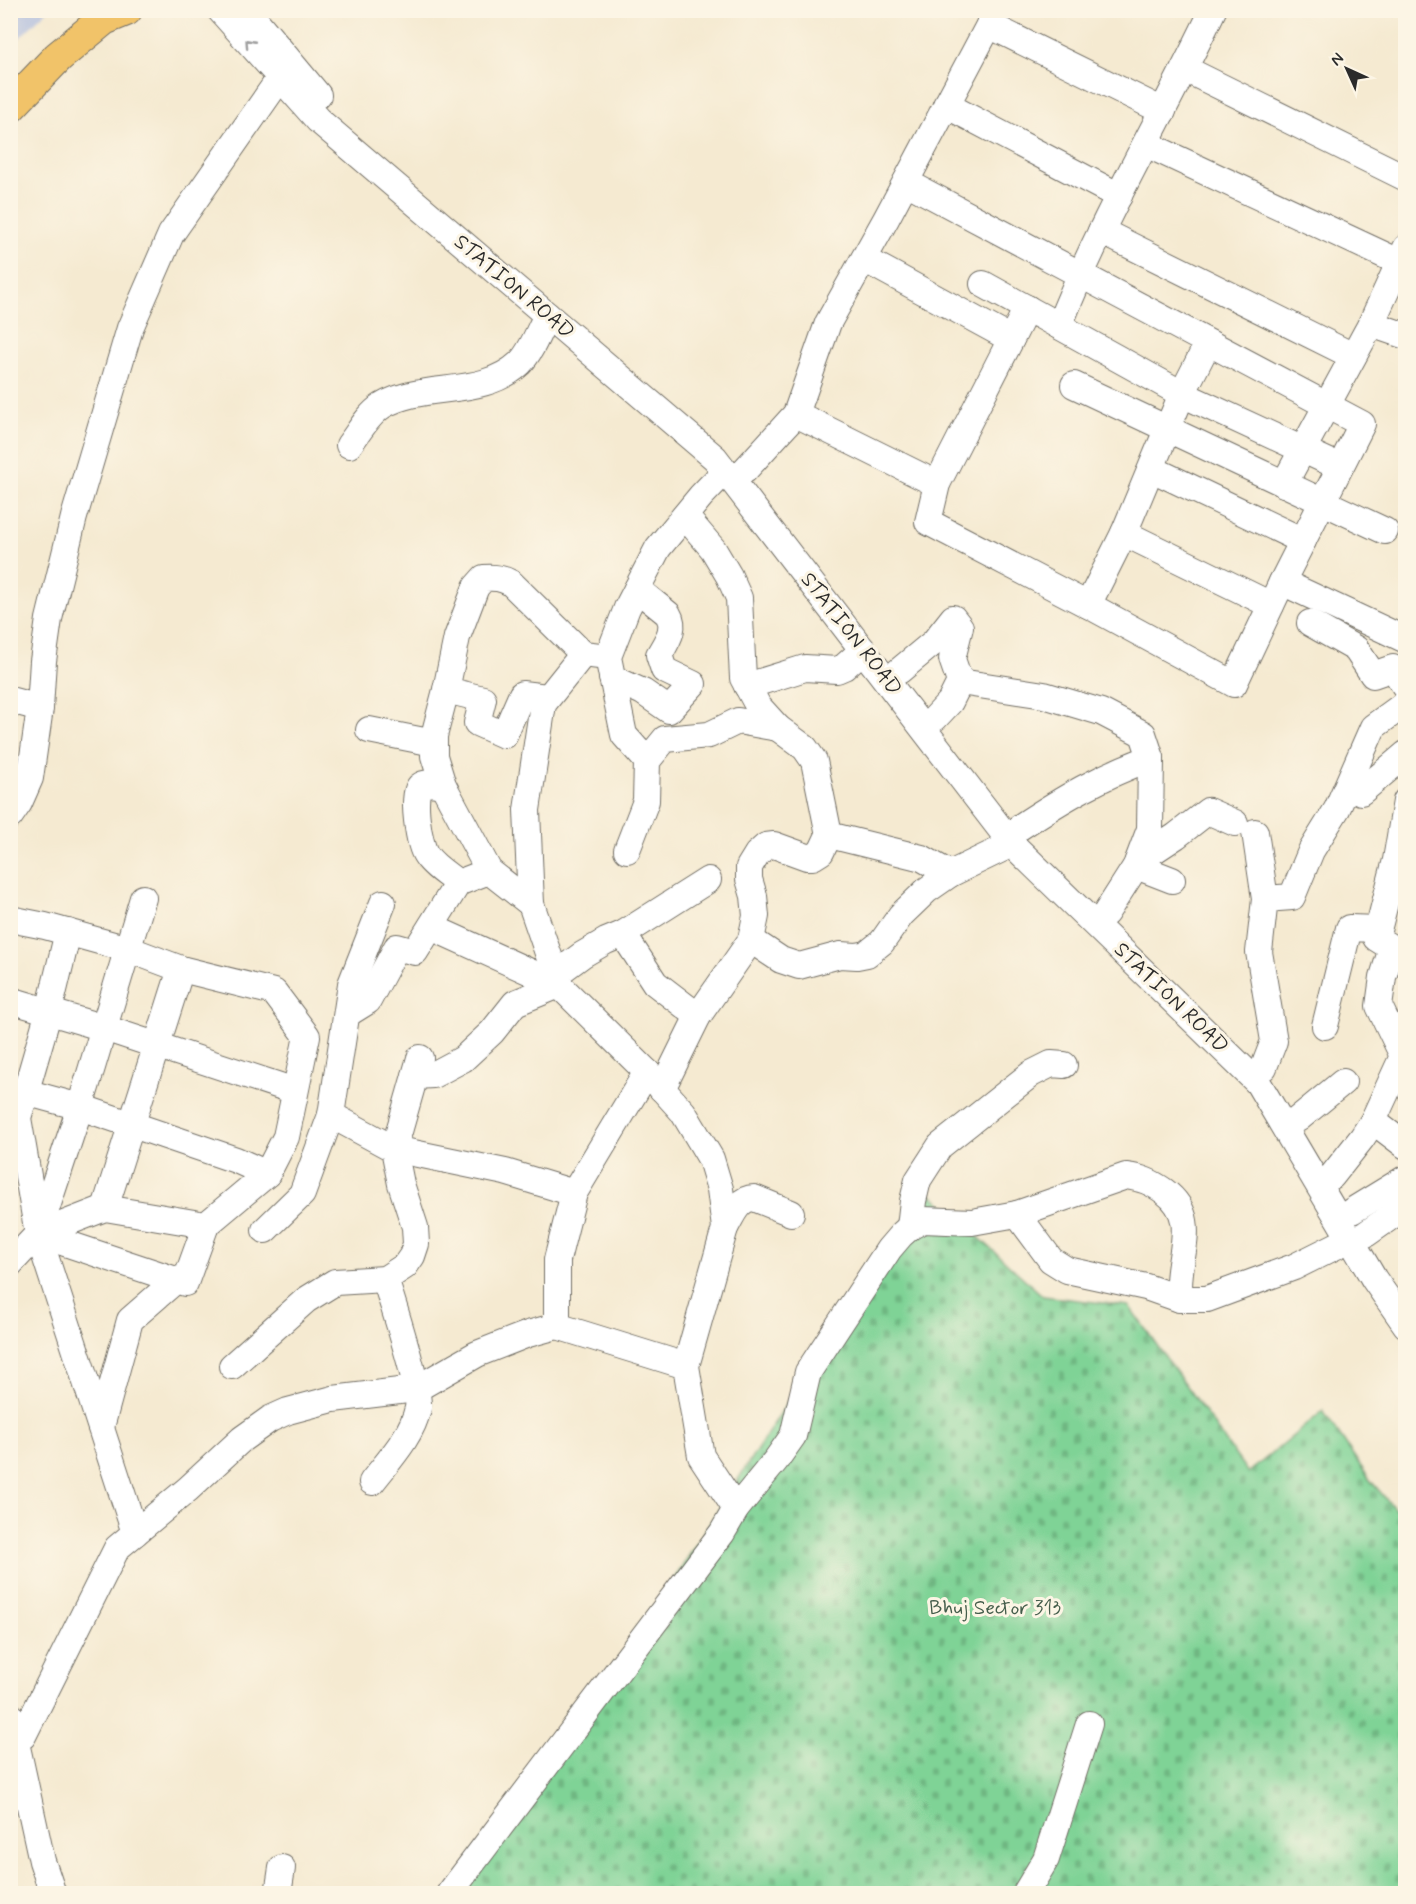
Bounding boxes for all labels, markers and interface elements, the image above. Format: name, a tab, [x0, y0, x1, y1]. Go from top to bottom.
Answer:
one-way arrow	[245, 39, 256, 50]
north arrow	[1317, 39, 1377, 99]
text: N	[1326, 48, 1349, 71]
street label: STATION ROAD	[448, 228, 580, 346]
street label: STATION ROAD	[794, 567, 908, 701]
street label: STATION ROAD	[1108, 936, 1234, 1060]
park label: Bhuj Sector 313	[929, 1594, 1062, 1622]

